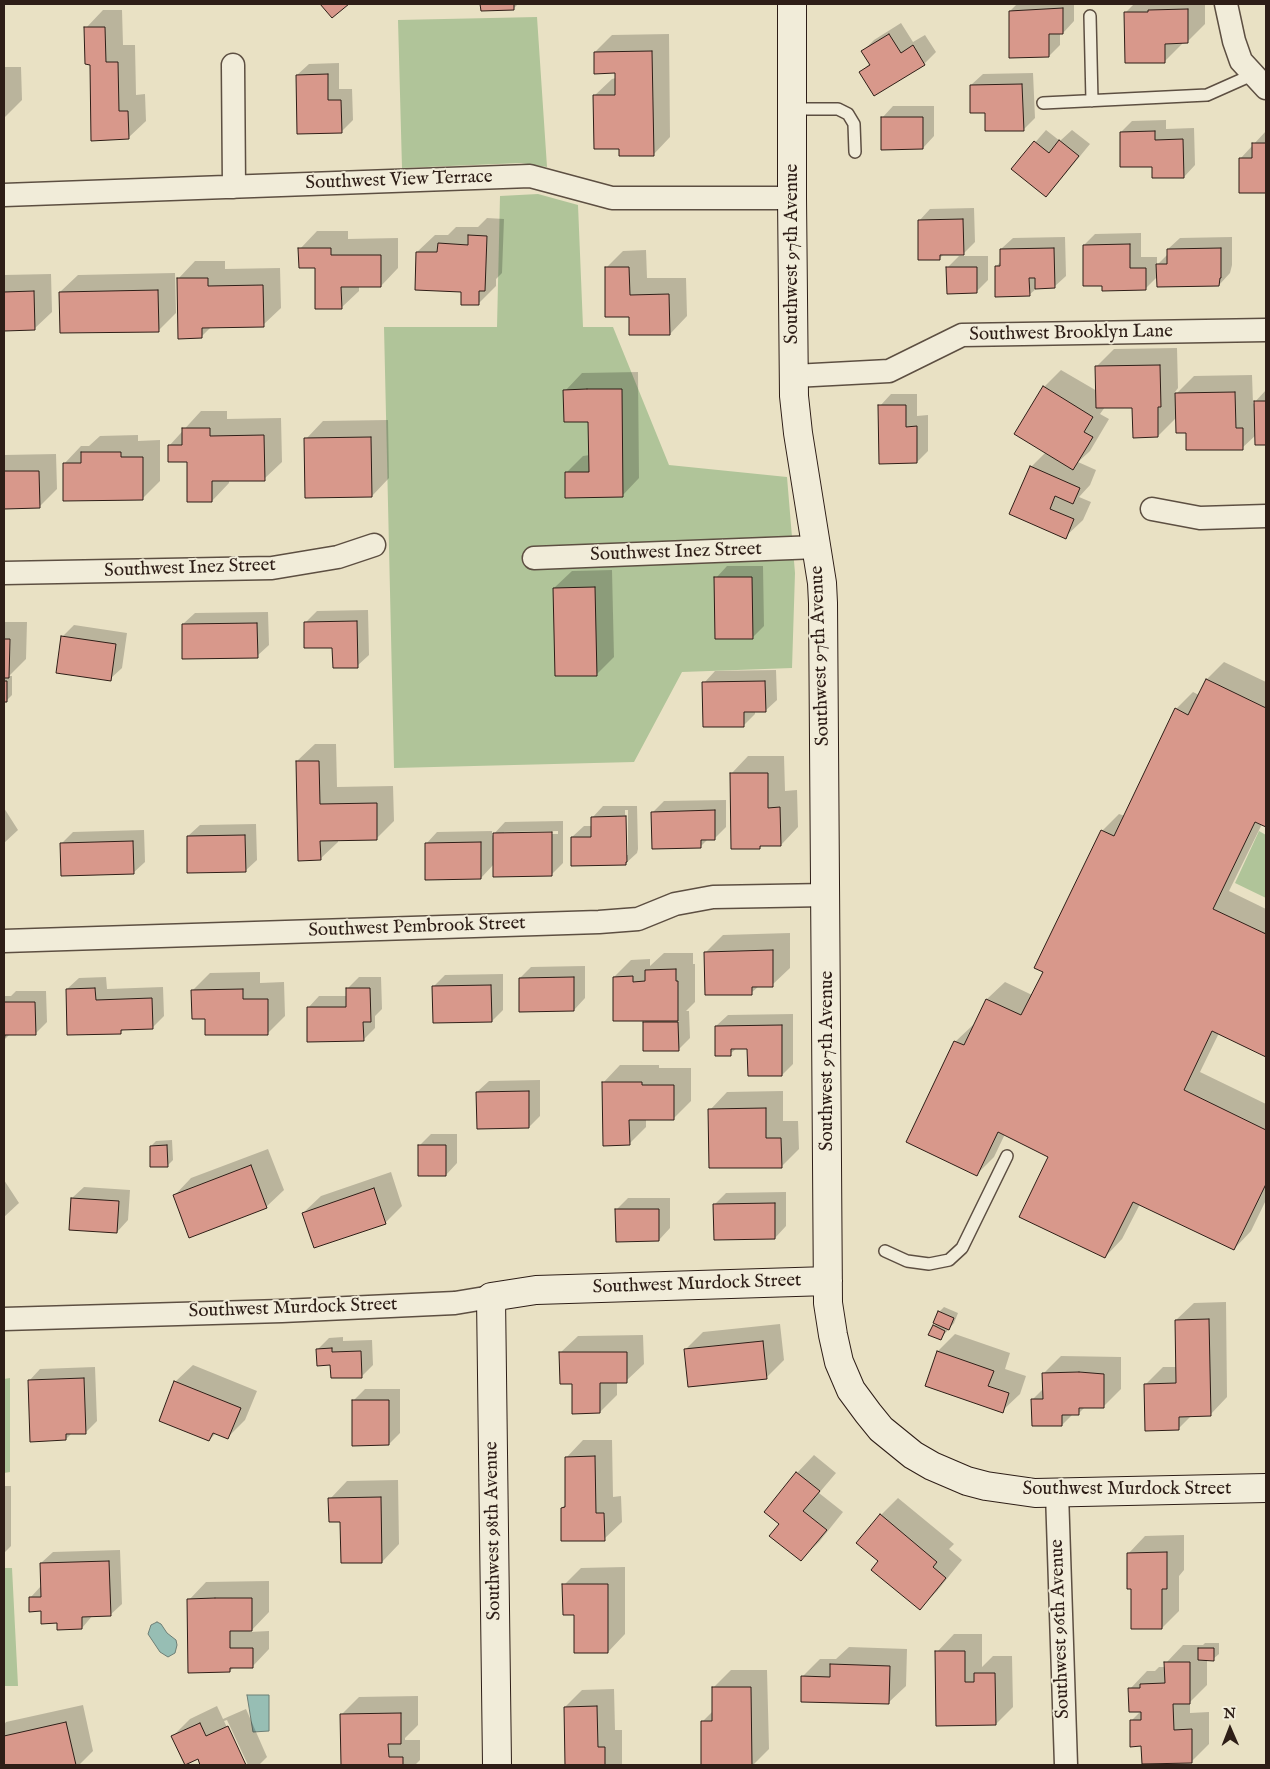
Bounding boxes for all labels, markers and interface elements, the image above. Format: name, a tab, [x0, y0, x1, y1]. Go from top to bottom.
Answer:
street label: Southwest 97th Avenue	[782, 164, 804, 344]
street label: Southwest View Terrace	[305, 166, 493, 196]
street label: Southwest Brooklyn Lane	[969, 321, 1173, 347]
street label: Southwest Inez Street	[590, 539, 762, 567]
street label: Southwest Inez Street	[104, 555, 276, 583]
street label: Southwest 97th Avenue	[806, 565, 836, 747]
street label: Southwest Pembrook Street	[308, 913, 526, 943]
street label: Southwest 97th Avenue	[817, 971, 839, 1151]
street label: Southwest Murdock Street	[592, 1270, 802, 1300]
street label: Southwest Murdock Street	[188, 1294, 398, 1324]
street label: Southwest 98th Avenue	[481, 1441, 507, 1621]
street label: Southwest Murdock Street	[1022, 1479, 1232, 1501]
street label: Southwest 96th Avenue	[1046, 1539, 1076, 1719]
north arrow	[1205, 1704, 1255, 1754]
text: N	[1224, 1705, 1236, 1723]

